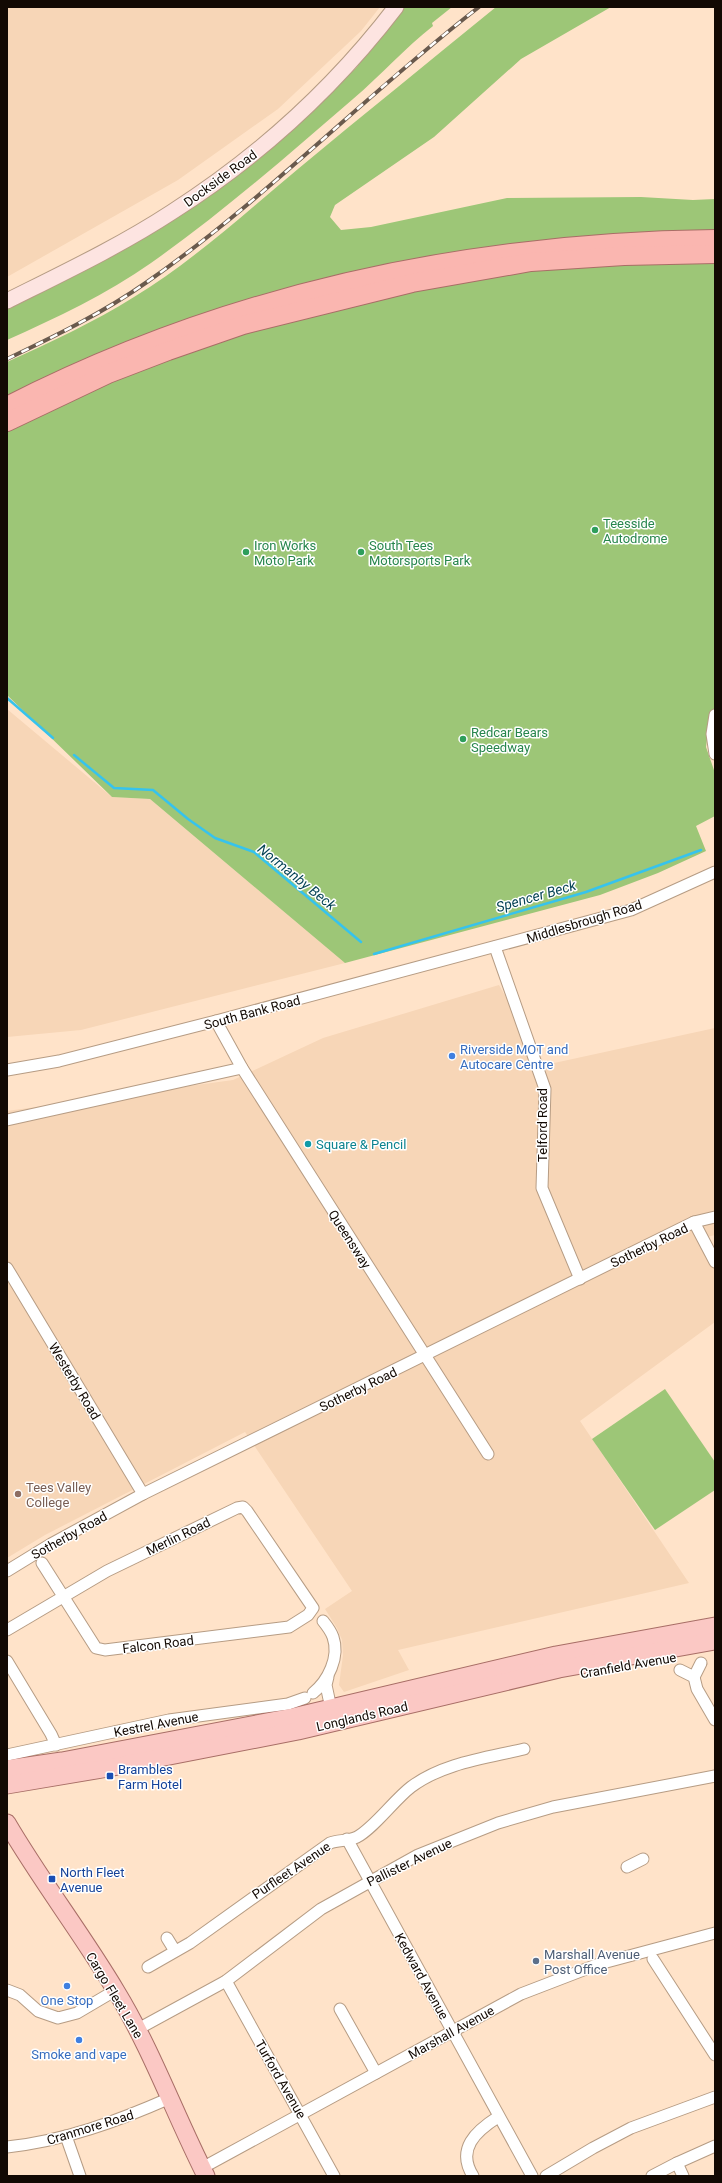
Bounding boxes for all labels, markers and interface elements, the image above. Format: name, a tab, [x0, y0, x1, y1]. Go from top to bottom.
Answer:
street label: Dockside Road	[181, 147, 260, 210]
place label: Teesside Autodrome	[603, 516, 668, 546]
marker: Teesside Autodrome	[590, 525, 600, 535]
place label: Iron Works Moto Park	[254, 538, 316, 568]
place label: South Tees Motorsports Park	[369, 538, 471, 568]
marker: Iron Works Moto Park	[241, 547, 251, 557]
marker: South Tees Motorsports Park	[356, 547, 366, 557]
place label: Redcar Bears Speedway	[471, 725, 548, 755]
marker: Redcar Bears Speedway	[458, 734, 468, 744]
water label: Normanby Beck	[255, 841, 340, 914]
water label: Spencer Beck	[494, 877, 579, 915]
street label: Middlesbrough Road	[525, 897, 644, 946]
street label: South Bank Road	[202, 992, 302, 1033]
place label: Riverside MOT and Autocare Centre	[460, 1042, 568, 1072]
marker: Riverside MOT and Autocare Centre	[447, 1051, 457, 1061]
street label: Telford Road	[535, 1088, 550, 1162]
place label: Square & Pencil	[316, 1137, 406, 1152]
marker: Square & Pencil	[303, 1139, 313, 1149]
street label: Queensway	[325, 1207, 374, 1271]
street label: Sotherby Road	[608, 1220, 690, 1271]
street label: Westerby Road	[46, 1340, 103, 1422]
street label: Sotherby Road	[317, 1364, 399, 1415]
place label: Tees Valley College	[26, 1480, 91, 1510]
marker: Tees Valley College	[13, 1489, 23, 1499]
street label: Sotherby Road	[29, 1508, 110, 1562]
street label: Merlin Road	[144, 1515, 213, 1558]
street label: Falcon Road	[122, 1633, 195, 1656]
street label: Cranfield Avenue	[579, 1650, 677, 1681]
street label: Longlands Road	[315, 1699, 409, 1734]
street label: Kestrel Avenue	[112, 1709, 200, 1740]
place label: Brambles Farm Hotel	[118, 1762, 182, 1792]
marker: Brambles Farm Hotel	[105, 1771, 115, 1781]
street label: Pallister Avenue	[364, 1835, 454, 1890]
street label: Purfleet Avenue	[249, 1839, 333, 1902]
place label: North Fleet Avenue	[60, 1865, 124, 1895]
marker: North Fleet Avenue	[47, 1874, 57, 1884]
street label: Kedward Avenue	[392, 1930, 452, 2022]
place label: Marshall Avenue Post Office	[544, 1947, 640, 1977]
street label: Cargo Fleet Lane	[83, 1950, 146, 2041]
marker: Marshall Avenue Post Office	[531, 1956, 541, 1966]
marker: One Stop	[62, 1981, 72, 1991]
place label: One Stop	[41, 1993, 93, 2008]
street label: Marshall Avenue	[406, 2003, 497, 2062]
marker: Smoke and vape	[74, 2035, 84, 2045]
street label: Turford Avenue	[252, 2037, 309, 2121]
place label: Smoke and vape	[31, 2047, 127, 2062]
street label: Cranmore Road	[45, 2107, 135, 2148]

